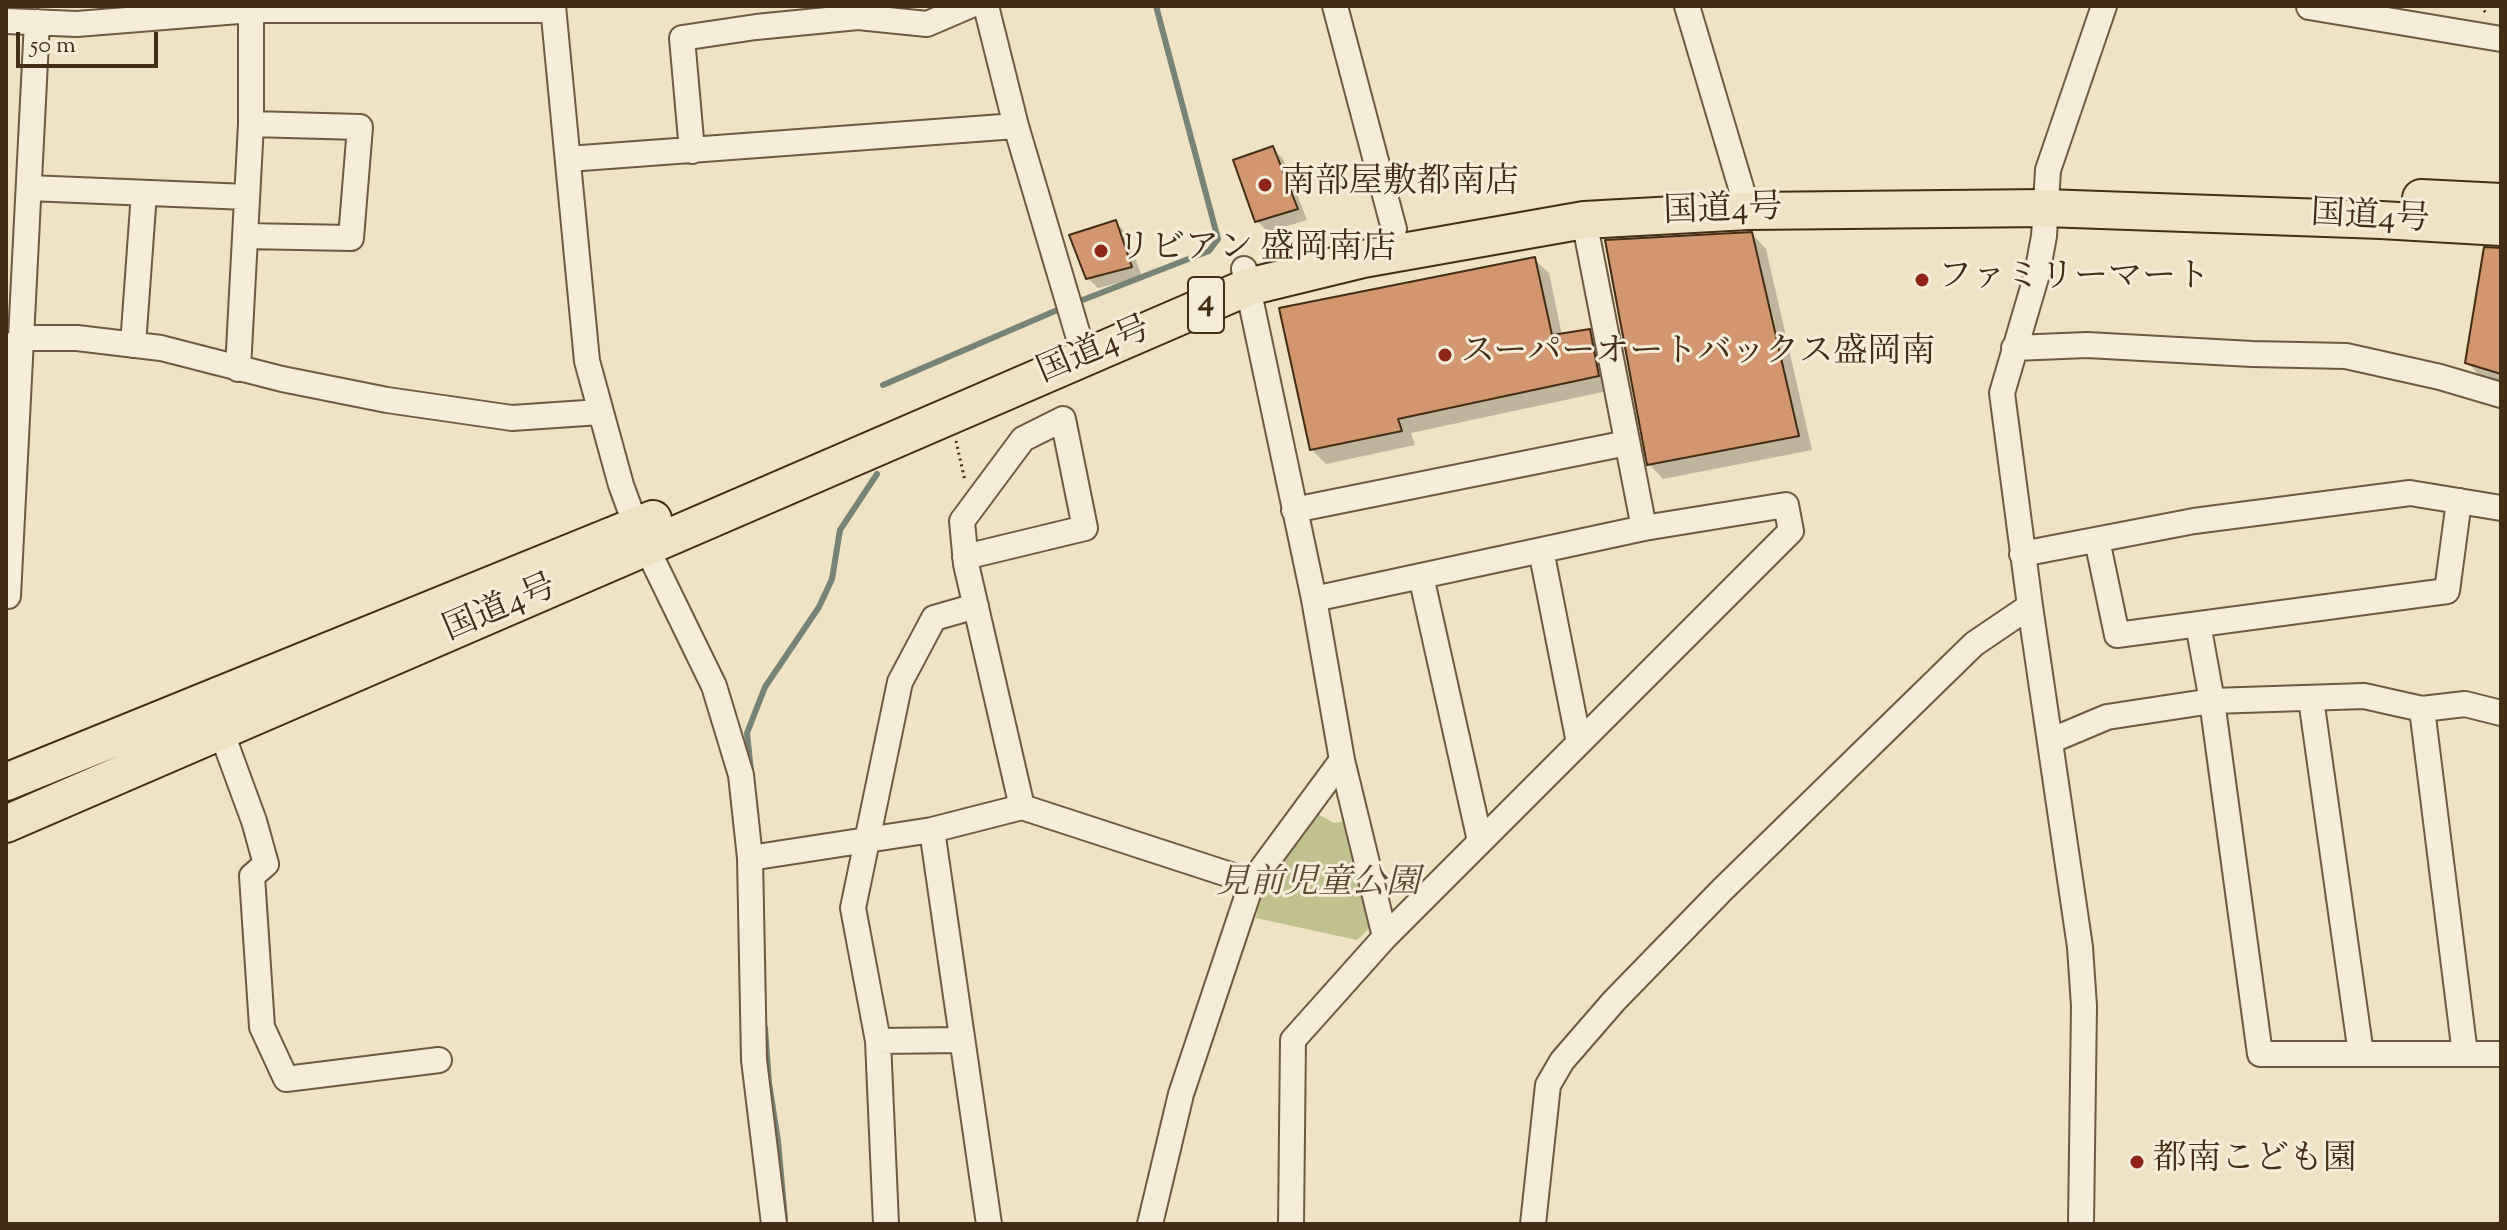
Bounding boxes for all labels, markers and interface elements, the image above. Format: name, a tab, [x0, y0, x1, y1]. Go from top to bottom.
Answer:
scale bar	[20, 16, 162, 66]
text: 50 m	[30, 29, 76, 63]
place label: 南部屋敷都南店	[1281, 165, 1519, 205]
marker: 南部屋敷都南店	[1256, 176, 1274, 194]
street label: 国道4号	[1663, 191, 1783, 235]
street label: 国道4号	[2309, 197, 2431, 243]
place label: リビアン 盛岡南店	[1117, 231, 1396, 271]
marker: リビアン 盛岡南店	[1092, 242, 1110, 260]
place label: ファミリーマート	[1938, 260, 2210, 300]
marker: ファミリーマート	[1913, 271, 1931, 289]
road number: 4	[1188, 277, 1224, 333]
street label: 国道4号	[1032, 311, 1158, 395]
place label: スーパーオートバックス盛岡南	[1461, 335, 1935, 375]
marker: スーパーオートバックス盛岡南	[1436, 346, 1454, 364]
street label: 国道4号	[438, 569, 564, 653]
park label: 見前児童公園	[1216, 866, 1420, 906]
place label: 都南こども園	[2153, 1142, 2357, 1182]
marker: 都南こども園	[2128, 1153, 2146, 1171]

